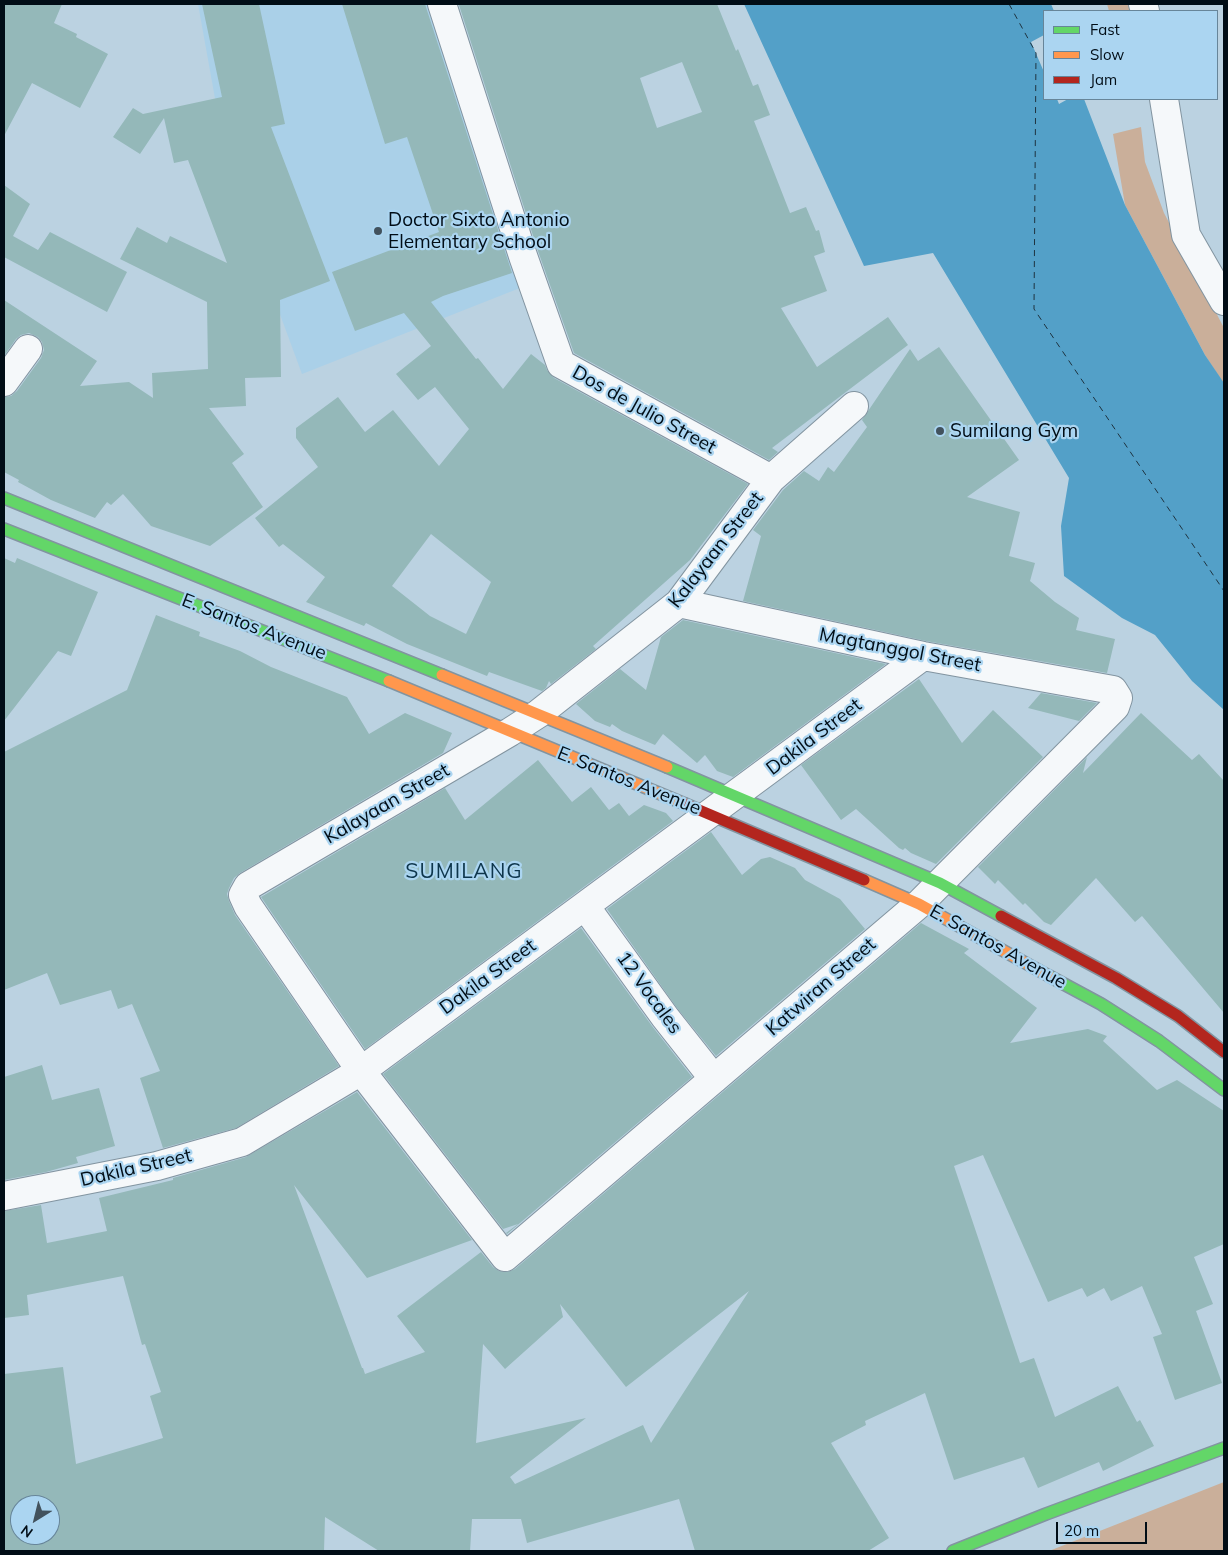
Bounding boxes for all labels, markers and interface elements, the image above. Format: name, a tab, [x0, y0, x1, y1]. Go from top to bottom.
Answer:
legend	[1043, 10, 1218, 100]
text: Fast	[1090, 20, 1120, 39]
text: Slow	[1090, 45, 1124, 64]
text: Jam	[1090, 70, 1117, 89]
place label: Doctor Sixto Antonio Elementary School	[388, 209, 570, 253]
marker: Doctor Sixto Antonio Elementary School	[372, 225, 384, 237]
street label: Dos de Julio Street	[568, 361, 720, 459]
place label: Sumilang Gym	[950, 420, 1078, 442]
marker: Sumilang Gym	[934, 425, 946, 437]
street label: Kalayaan Street	[664, 488, 768, 612]
street label: E. Santos Avenue	[178, 589, 330, 665]
street label: Magtanggol Street	[817, 623, 983, 677]
street label: Dakila Street	[762, 694, 866, 780]
street label: E. Santos Avenue	[554, 742, 704, 820]
street label: Kalayaan Street	[320, 759, 454, 849]
district label: SUMILANG	[404, 859, 524, 885]
street label: E. Santos Avenue	[926, 900, 1070, 994]
street label: Katwiran Street	[761, 933, 881, 1041]
street label: Dakila Street	[435, 934, 541, 1020]
street label: 12 Vocales	[612, 948, 686, 1038]
street label: Dakila Street	[78, 1144, 194, 1192]
north arrow	[10, 1495, 60, 1545]
scale bar	[1058, 1512, 1149, 1544]
text: N	[17, 1521, 36, 1542]
text: 20 m	[1064, 1521, 1099, 1540]

